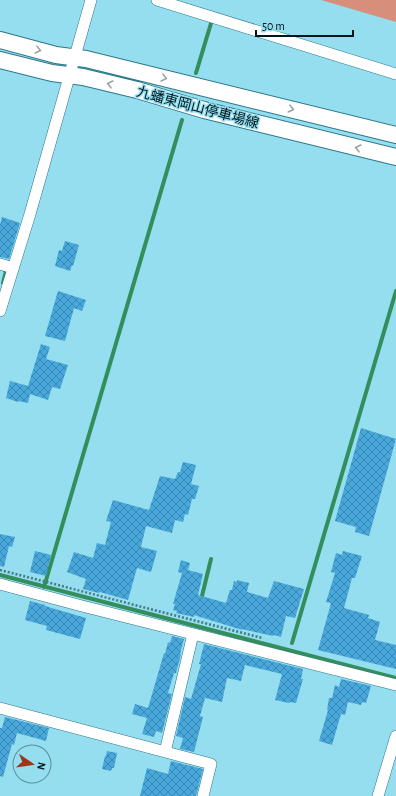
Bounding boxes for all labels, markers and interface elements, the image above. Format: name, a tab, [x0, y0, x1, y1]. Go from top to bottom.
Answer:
scale bar	[256, 12, 353, 38]
text: 50 m	[262, 20, 285, 32]
one-way arrow	[34, 45, 41, 54]
one-way arrow	[161, 73, 168, 82]
one-way arrow	[107, 80, 114, 89]
street label: 九蟠東岡山停車場線	[135, 84, 261, 131]
one-way arrow	[287, 105, 294, 113]
one-way arrow	[355, 144, 362, 153]
north arrow	[12, 744, 52, 784]
text: N	[35, 761, 47, 771]

